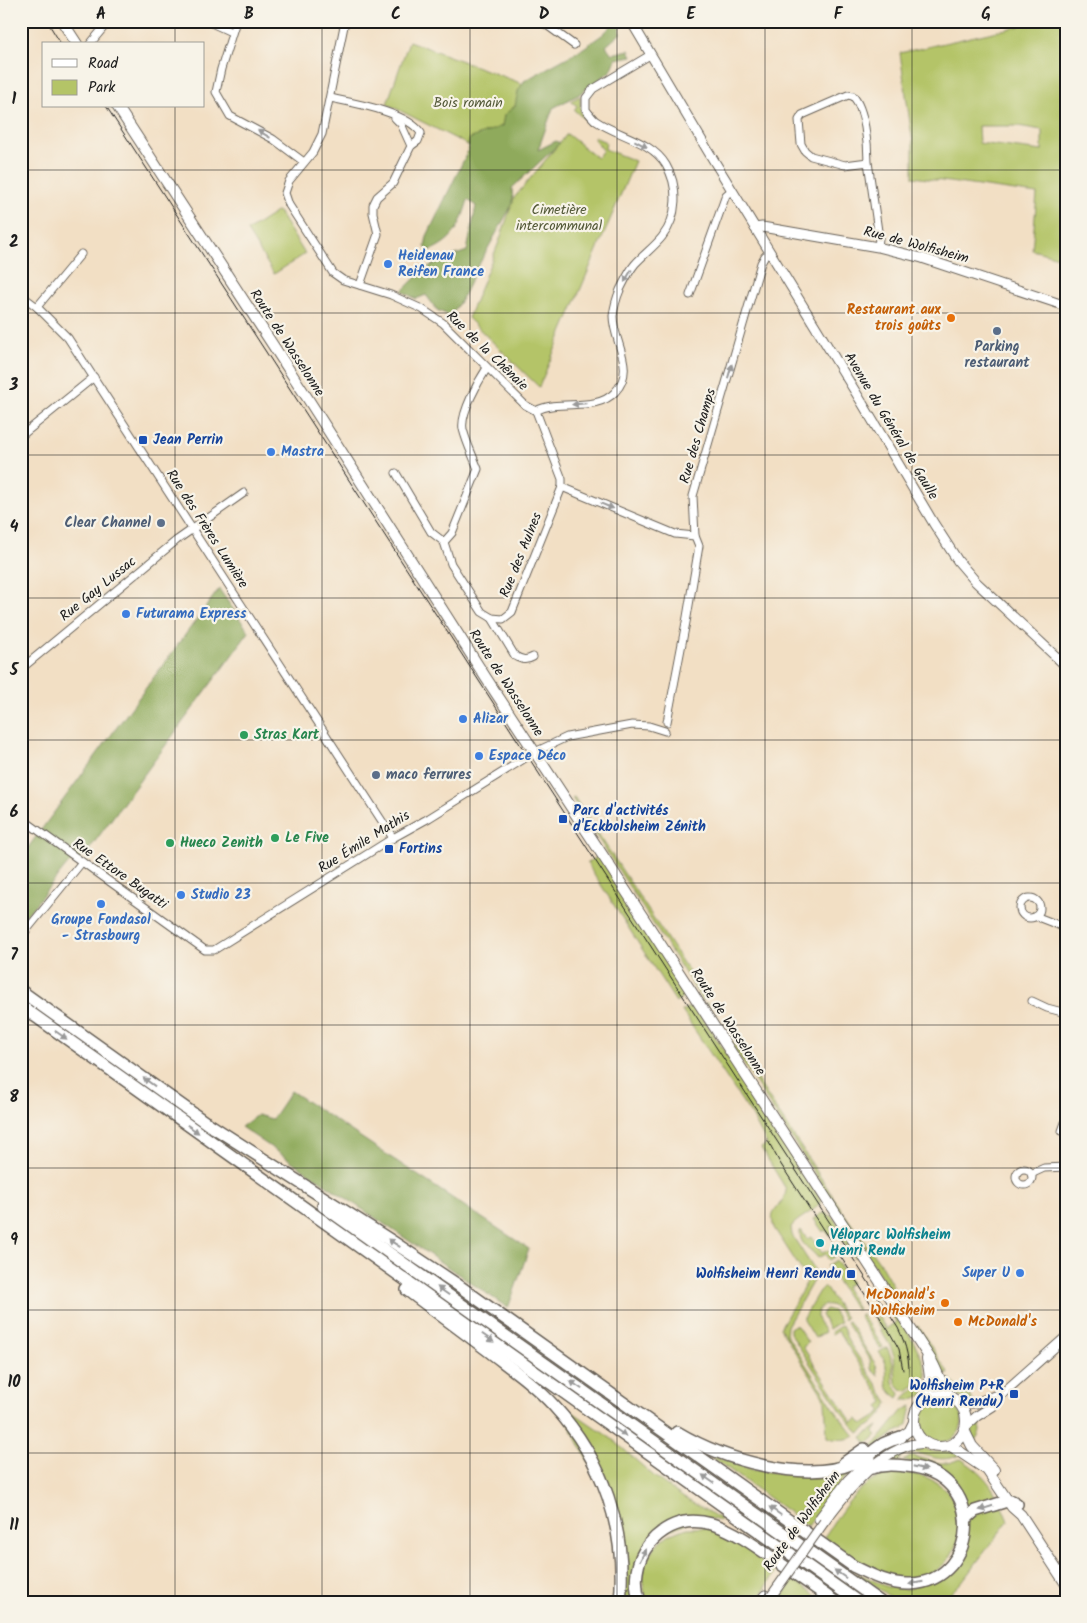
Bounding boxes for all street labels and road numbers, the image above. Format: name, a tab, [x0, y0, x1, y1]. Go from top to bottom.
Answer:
street label: Rue de Wolfisheim	[861, 220, 971, 270]
street label: Route de Wasselonne	[244, 285, 330, 402]
street label: Rue de la Chênaie	[441, 306, 534, 397]
street label: Avenue du Général de Gaulle	[838, 348, 944, 505]
street label: Rue des Champs	[674, 386, 722, 486]
street label: Rue des Frères Lumière	[160, 465, 254, 594]
street label: Rue des Aulnes	[494, 509, 548, 601]
street label: Rue Gay Lussac	[55, 551, 141, 627]
street label: Route de Wasselonne	[463, 625, 549, 742]
street label: Rue Émile Mathis	[314, 805, 414, 879]
street label: Rue Ettore Bugatti	[68, 833, 173, 915]
street label: Route de Wasselonne	[685, 964, 771, 1081]
street label: Route de Wolfisheim	[758, 1466, 846, 1576]

